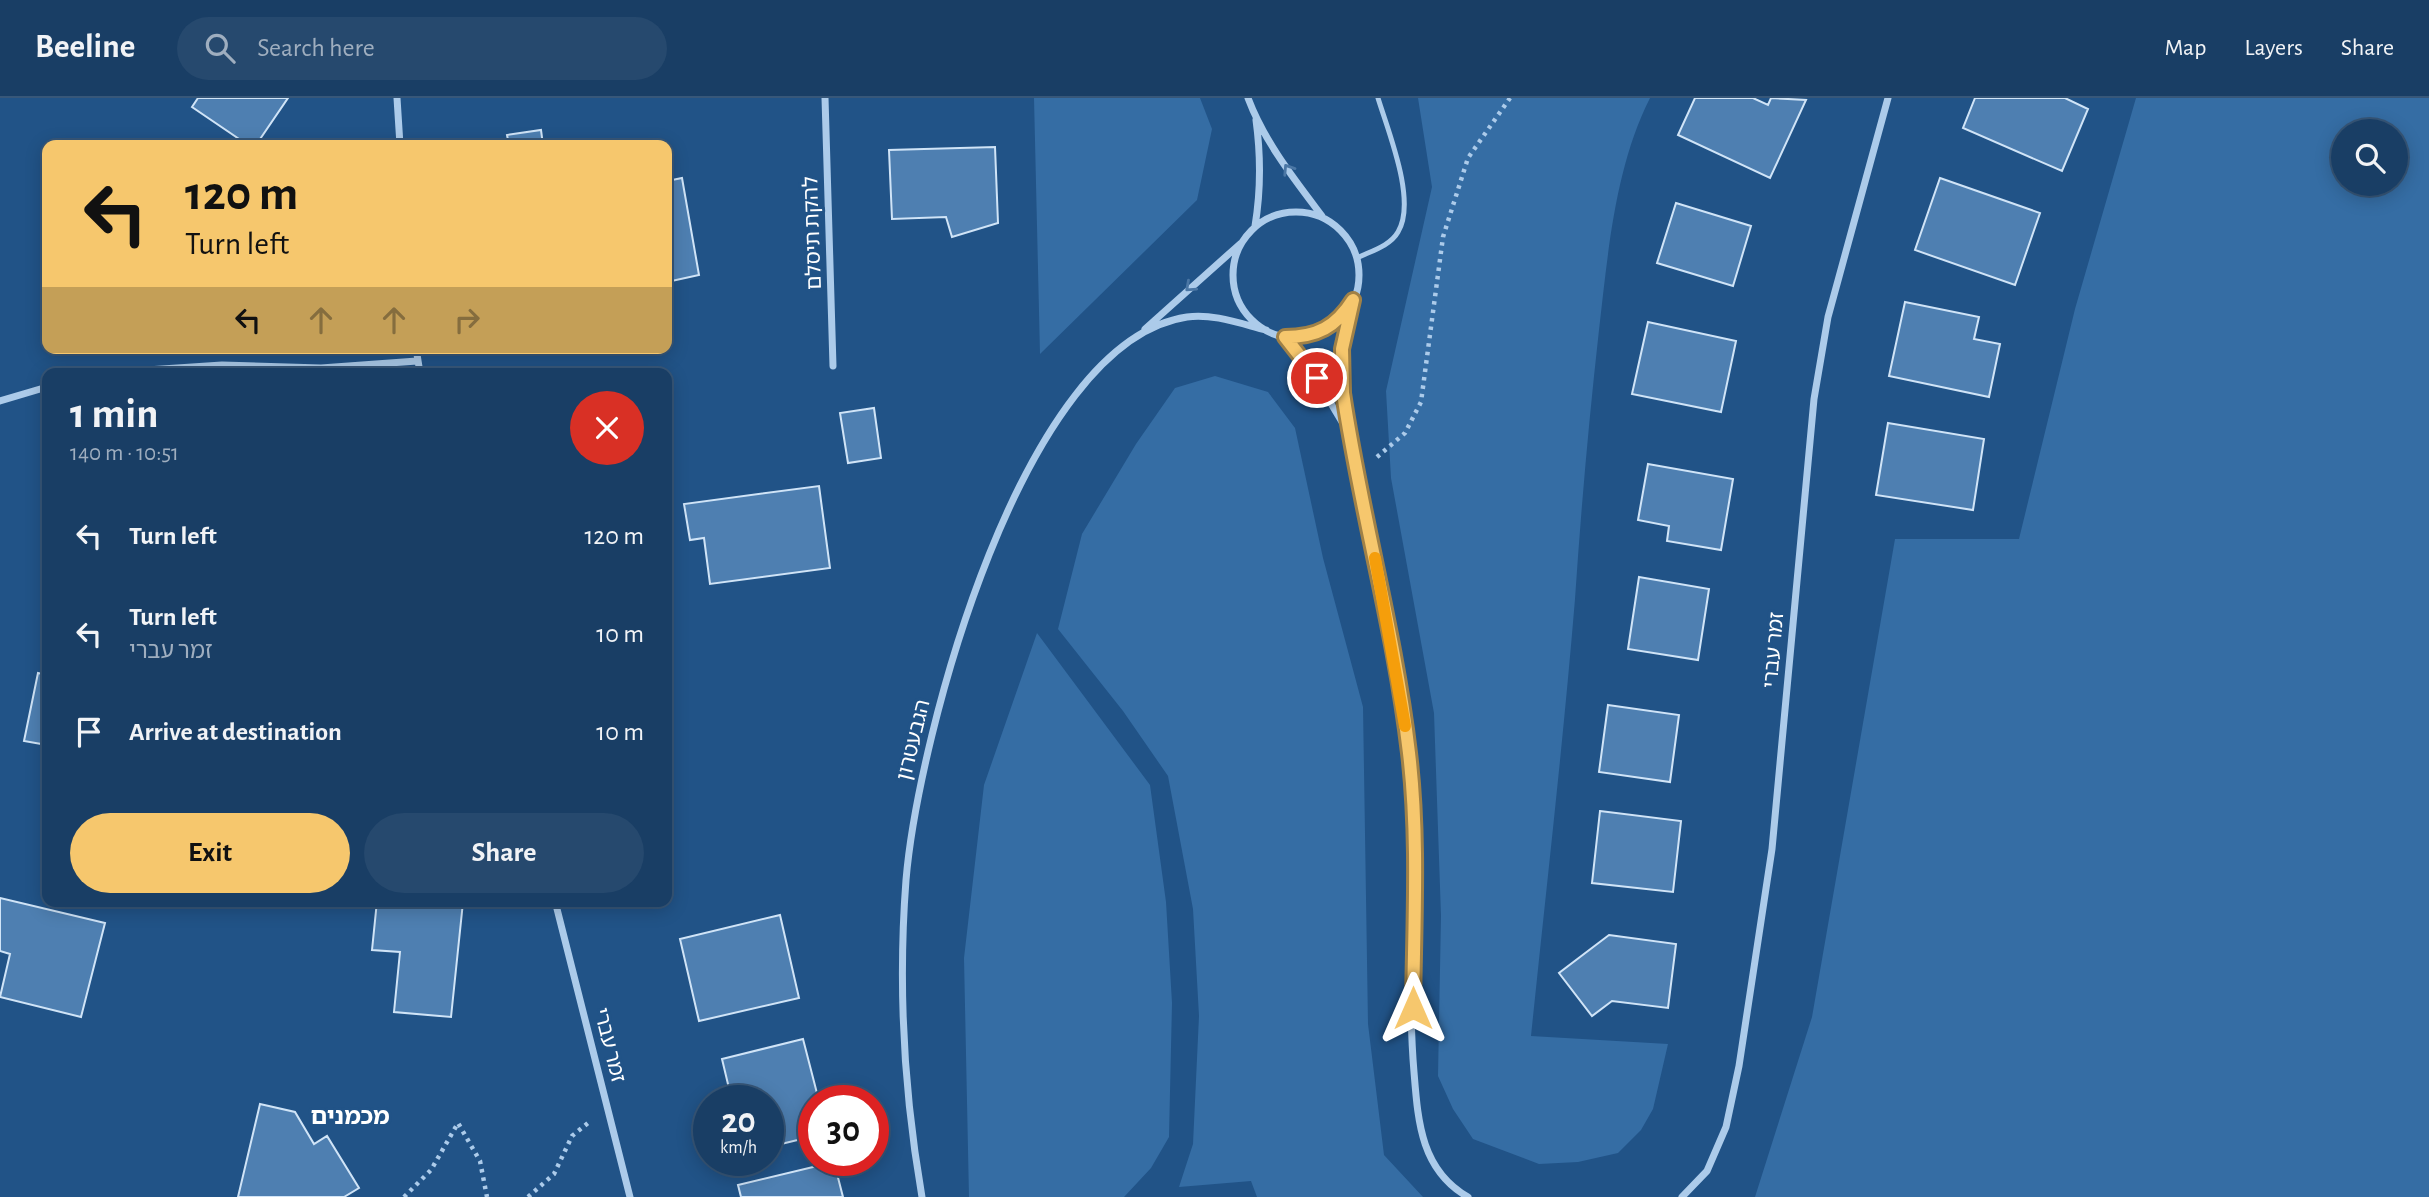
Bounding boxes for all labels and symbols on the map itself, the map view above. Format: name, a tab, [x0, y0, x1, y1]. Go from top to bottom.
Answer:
one-way arrow	[1283, 164, 1296, 177]
street label: להקת תיסלם	[800, 176, 825, 290]
one-way arrow	[1186, 278, 1199, 291]
pin	[1287, 348, 1347, 408]
street label: זמר עברי	[1760, 611, 1787, 689]
street label: הגבעטרון	[893, 697, 934, 783]
position arrow	[1376, 971, 1450, 1045]
street label: זמר עברי	[590, 1006, 629, 1085]
speed limit sign: 30	[798, 1085, 889, 1176]
district label: מכמנים	[311, 1105, 390, 1129]

